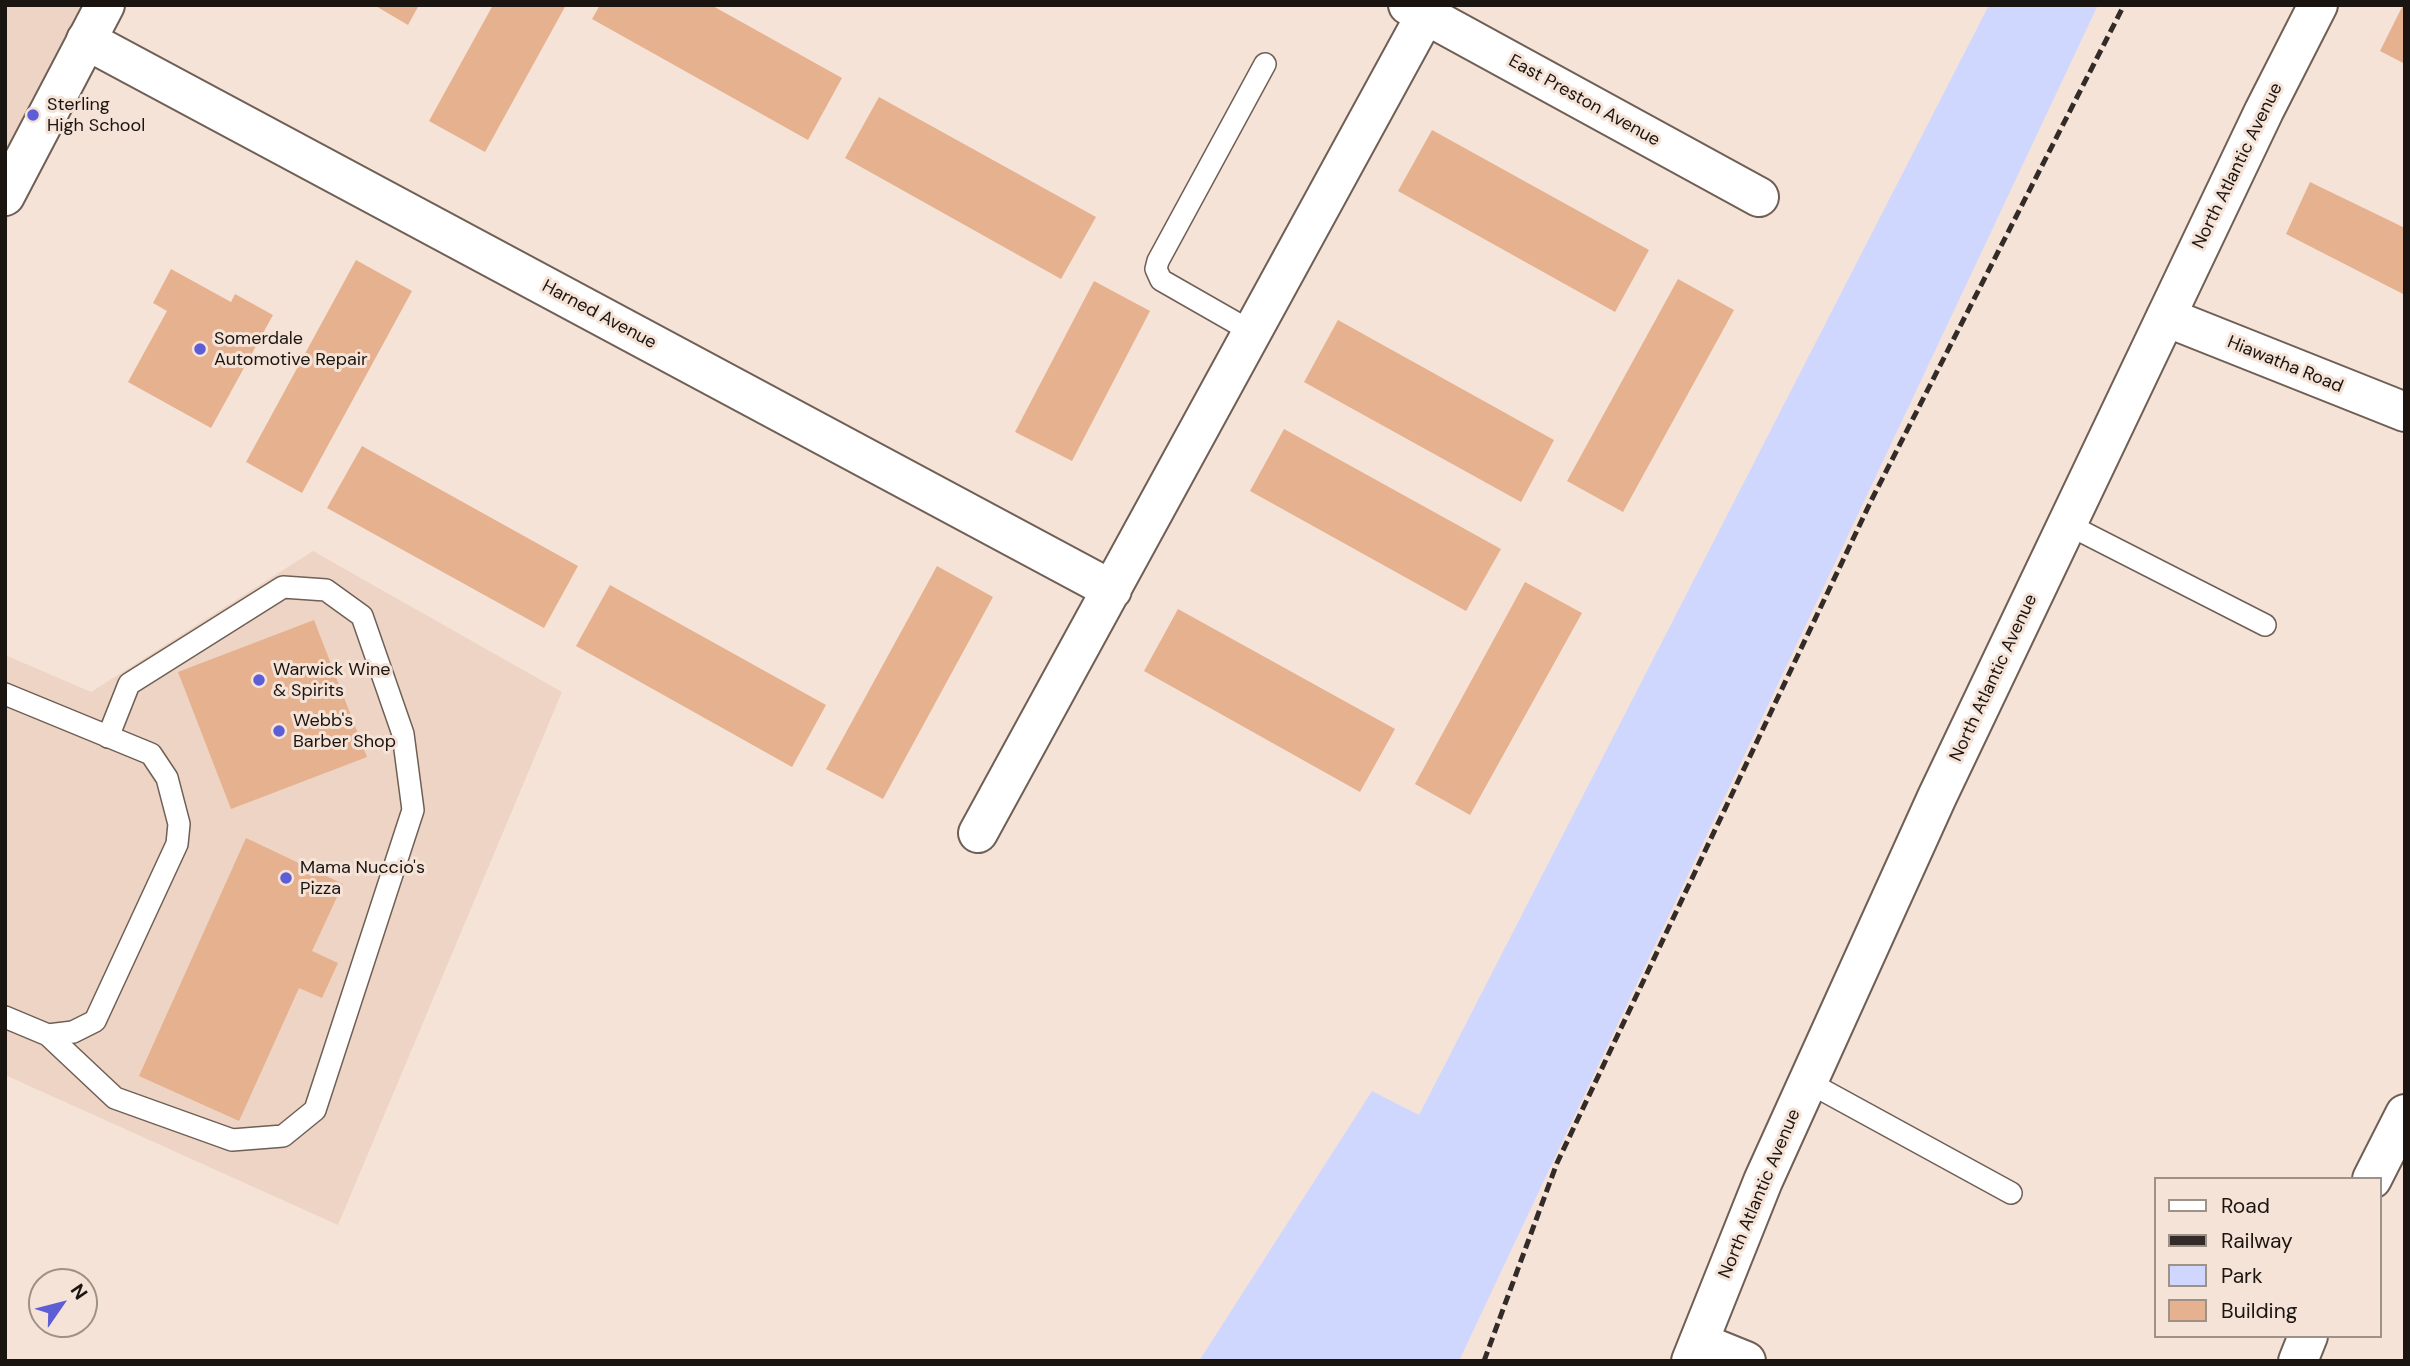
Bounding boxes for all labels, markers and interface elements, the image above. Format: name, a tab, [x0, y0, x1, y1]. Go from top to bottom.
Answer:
street label: East Preston Avenue	[1504, 50, 1664, 152]
street label: North Atlantic Avenue	[2188, 79, 2288, 253]
place label: Sterling High School	[47, 94, 145, 136]
marker: Sterling High School	[25, 107, 41, 123]
street label: Harned Avenue	[538, 276, 660, 354]
place label: Somerdale Automotive Repair	[214, 328, 368, 370]
street label: Hiawatha Road	[2224, 332, 2346, 398]
marker: Somerdale Automotive Repair	[192, 341, 208, 357]
street label: North Atlantic Avenue	[1946, 591, 2042, 765]
place label: Warwick Wine & Spirits	[273, 659, 391, 702]
marker: Warwick Wine & Spirits	[251, 672, 267, 688]
place label: Webb's Barber Shop	[293, 710, 396, 752]
marker: Webb's Barber Shop	[271, 723, 287, 739]
place label: Mama Nuccio's Pizza	[300, 857, 425, 900]
marker: Mama Nuccio's Pizza	[278, 870, 294, 886]
street label: North Atlantic Avenue	[1715, 1106, 1805, 1282]
legend	[2154, 1177, 2382, 1338]
text: Road	[2221, 1192, 2270, 1220]
text: Railway	[2221, 1227, 2293, 1255]
text: Park	[2221, 1262, 2262, 1290]
north arrow	[28, 1268, 98, 1338]
text: N	[65, 1279, 93, 1305]
text: Building	[2221, 1297, 2297, 1325]

